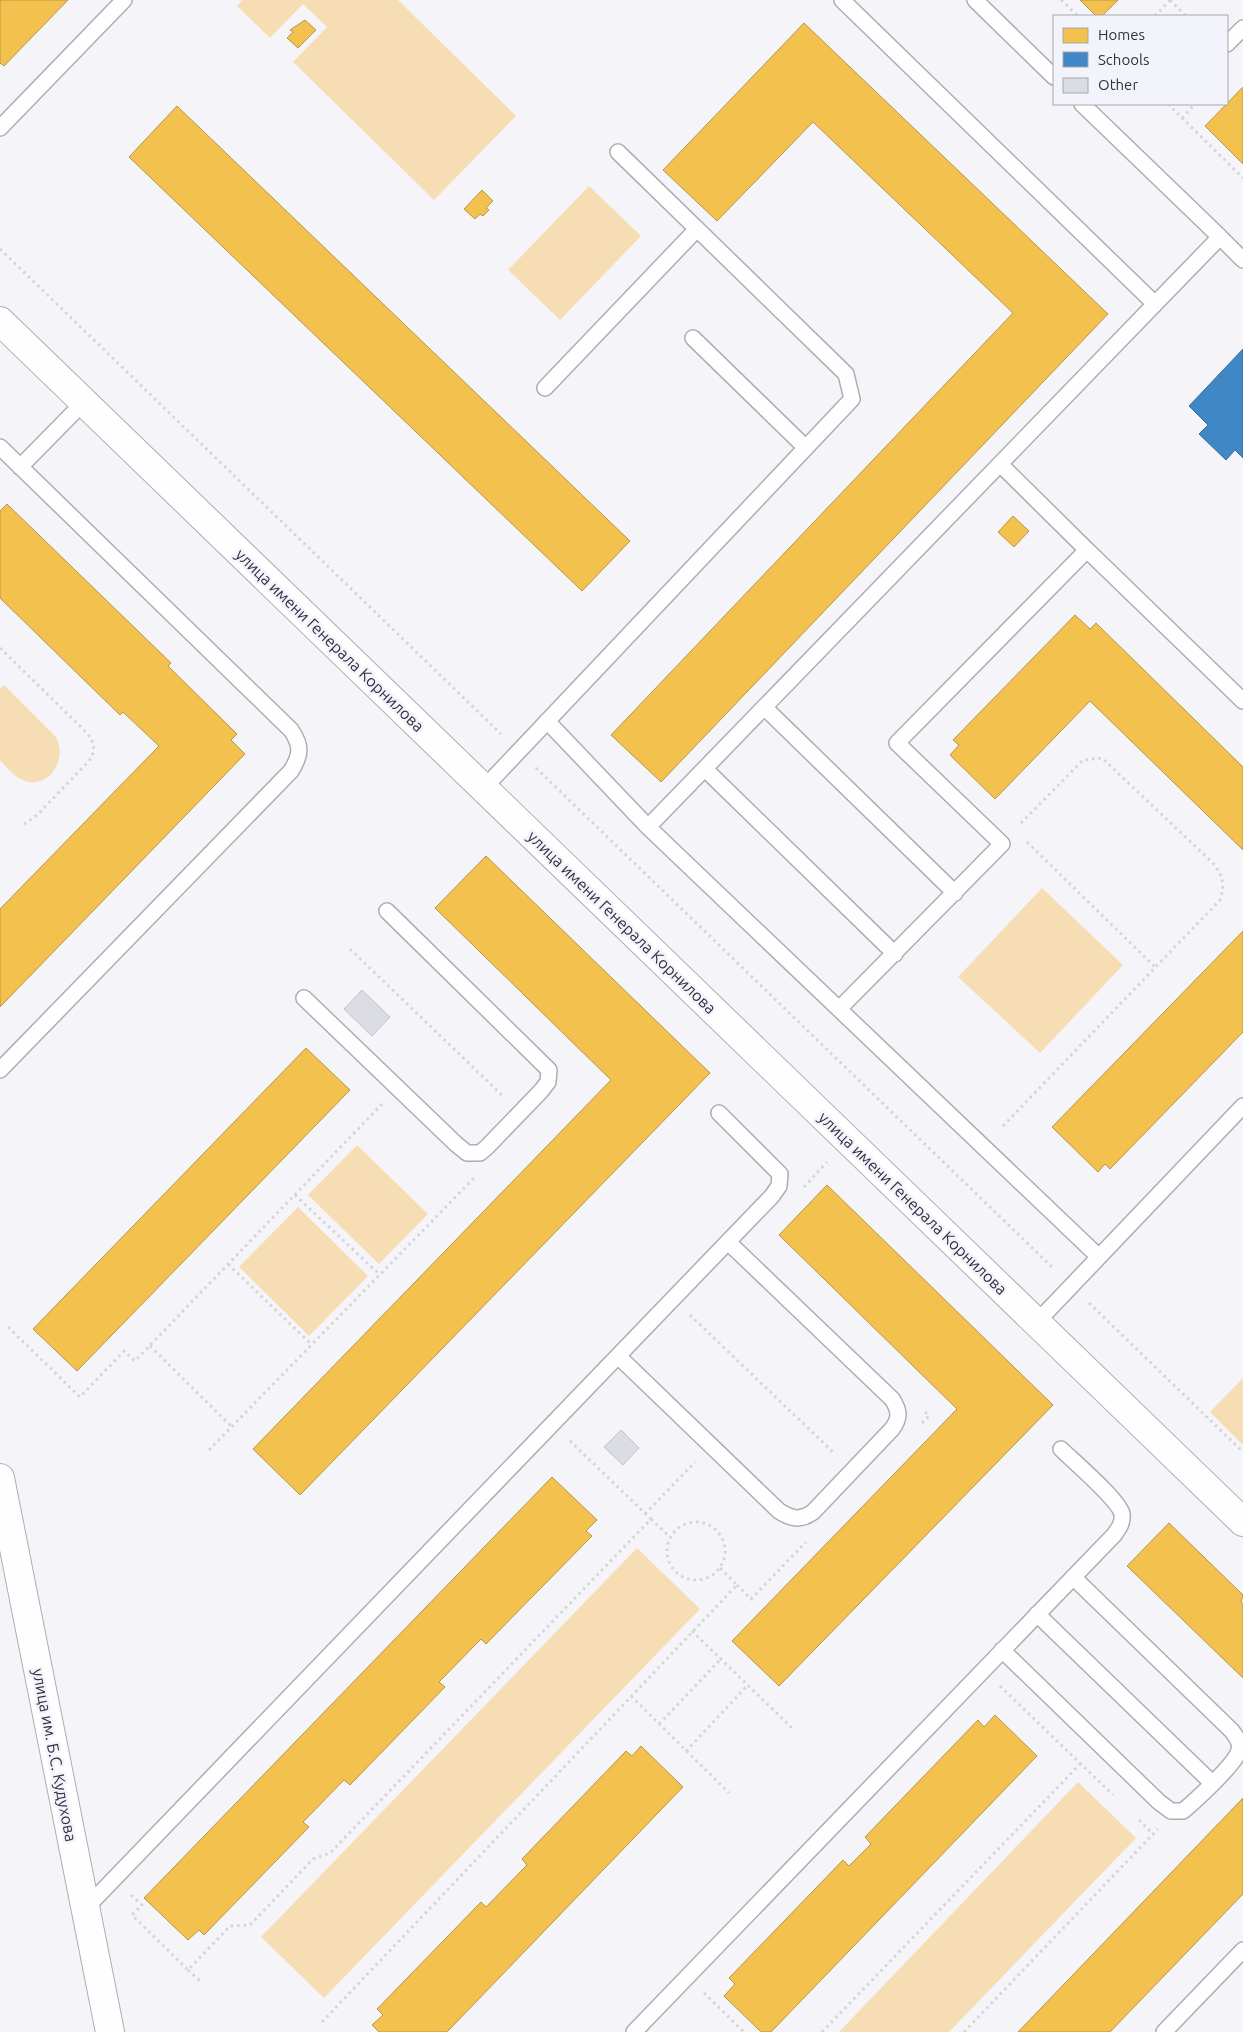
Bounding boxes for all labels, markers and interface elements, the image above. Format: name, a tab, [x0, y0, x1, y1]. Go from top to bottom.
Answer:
legend	[1053, 15, 1228, 105]
text: Homes	[1098, 26, 1145, 43]
text: Schools	[1098, 51, 1149, 68]
text: Other	[1098, 76, 1138, 93]
street label: улица имени Генерала Корнилова	[232, 545, 428, 735]
street label: улица имени Генерала Корнилова	[524, 827, 720, 1017]
street label: улица имени Генерала Корнилова	[815, 1108, 1011, 1298]
street label: улица им. Б.С. Кудухова	[29, 1667, 81, 1843]

